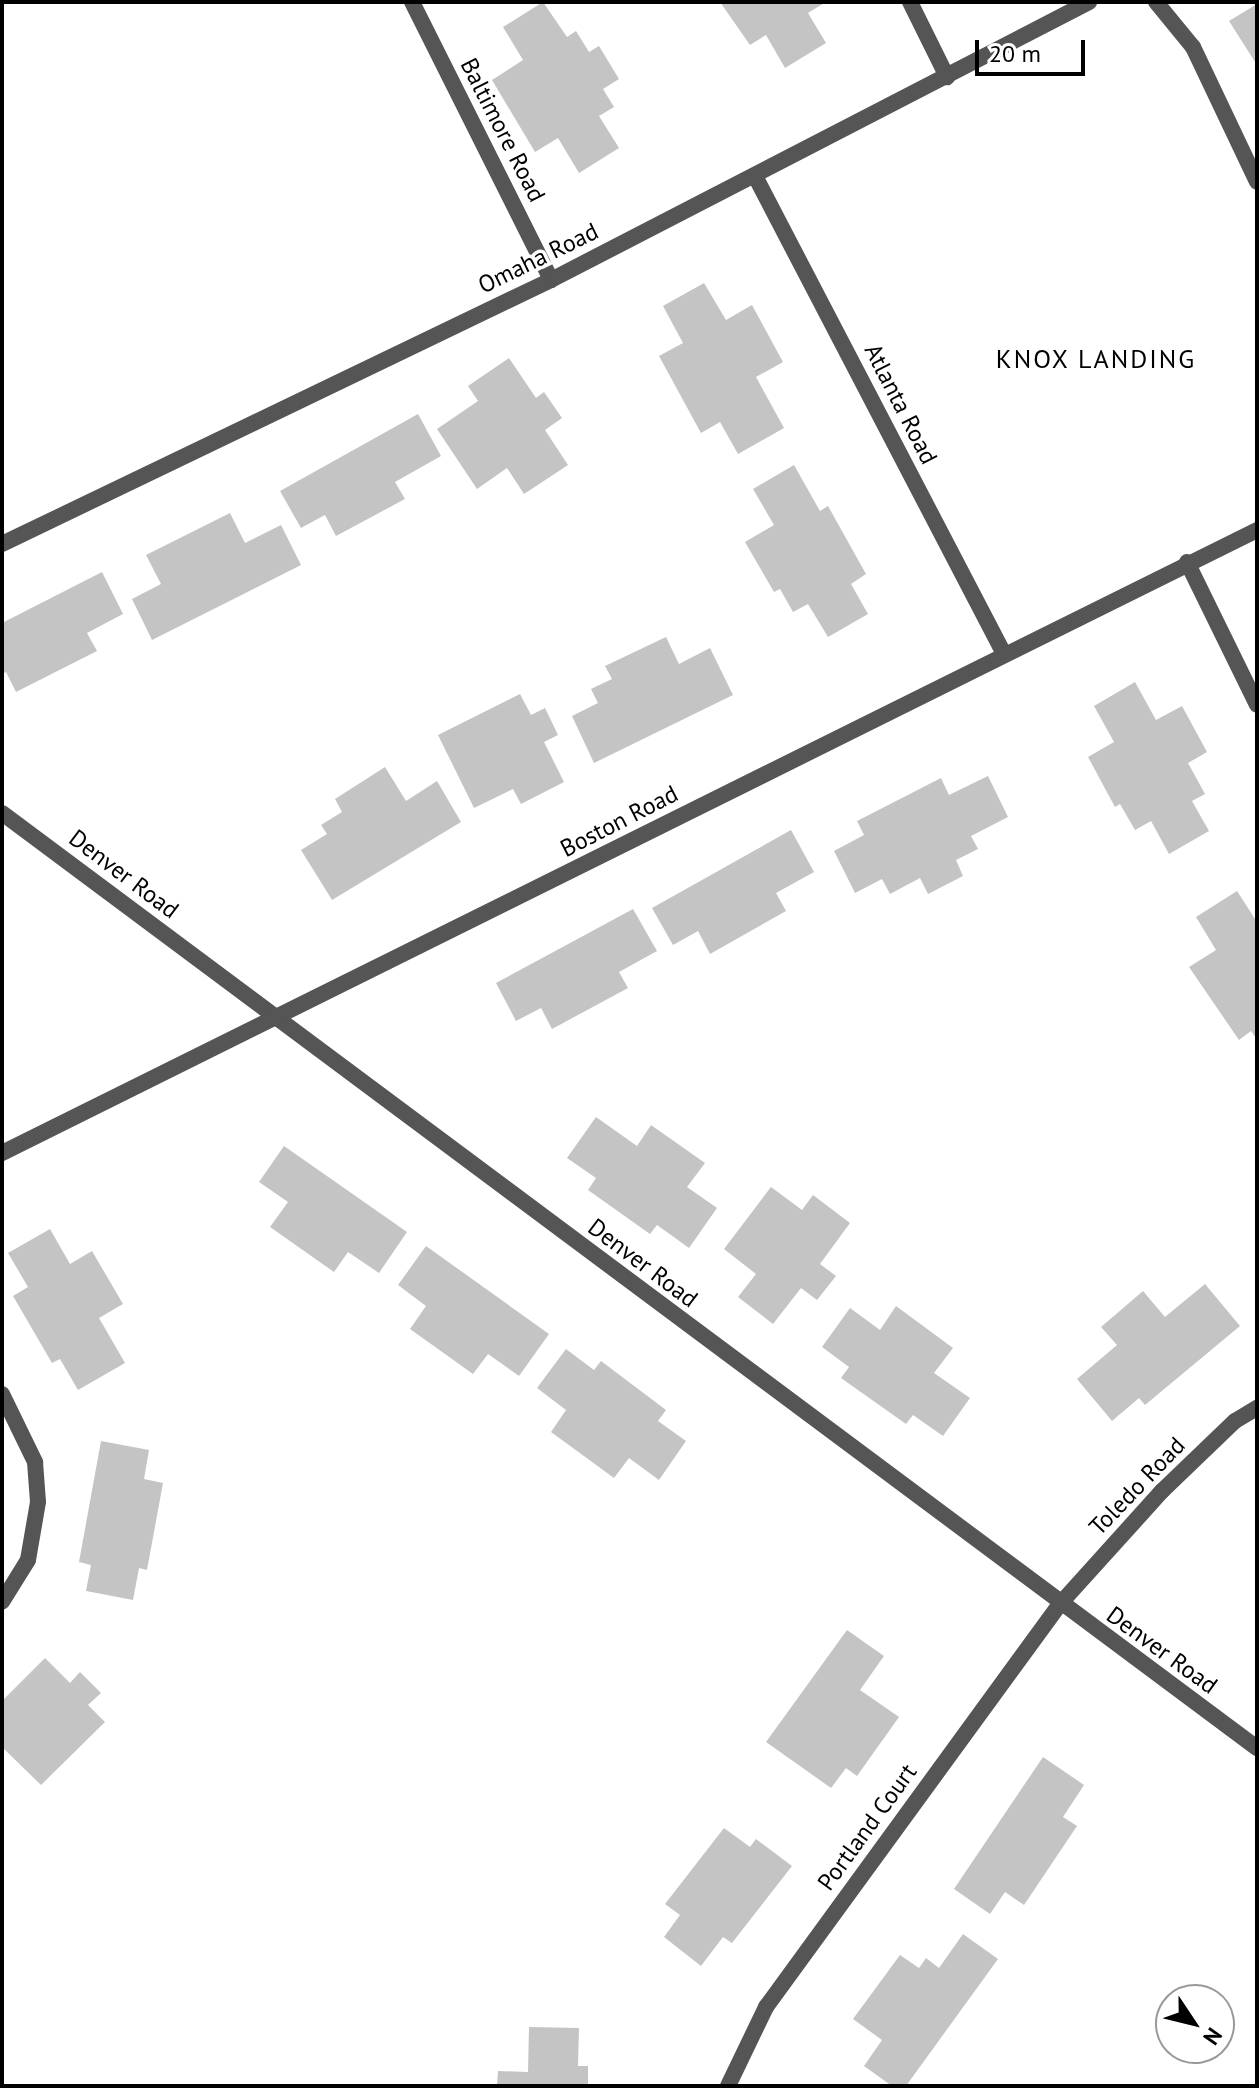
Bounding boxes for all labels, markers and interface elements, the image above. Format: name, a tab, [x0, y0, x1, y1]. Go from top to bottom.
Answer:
scale bar	[979, 24, 1089, 74]
text: 20 m	[989, 38, 1041, 69]
street label: Baltimore Road	[454, 53, 552, 207]
street label: Omaha Road	[473, 217, 603, 299]
street label: Atlanta Road	[858, 339, 944, 469]
district label: KNOX LANDING	[995, 343, 1197, 375]
street label: Boston Road	[555, 779, 683, 863]
street label: Denver Road	[63, 823, 185, 925]
street label: Denver Road	[582, 1212, 704, 1314]
street label: Toledo Road	[1083, 1431, 1191, 1541]
street label: Denver Road	[1101, 1600, 1223, 1700]
street label: Portland Court	[811, 1758, 923, 1896]
north arrow	[1155, 1984, 1235, 2064]
text: N	[1197, 2023, 1229, 2051]

